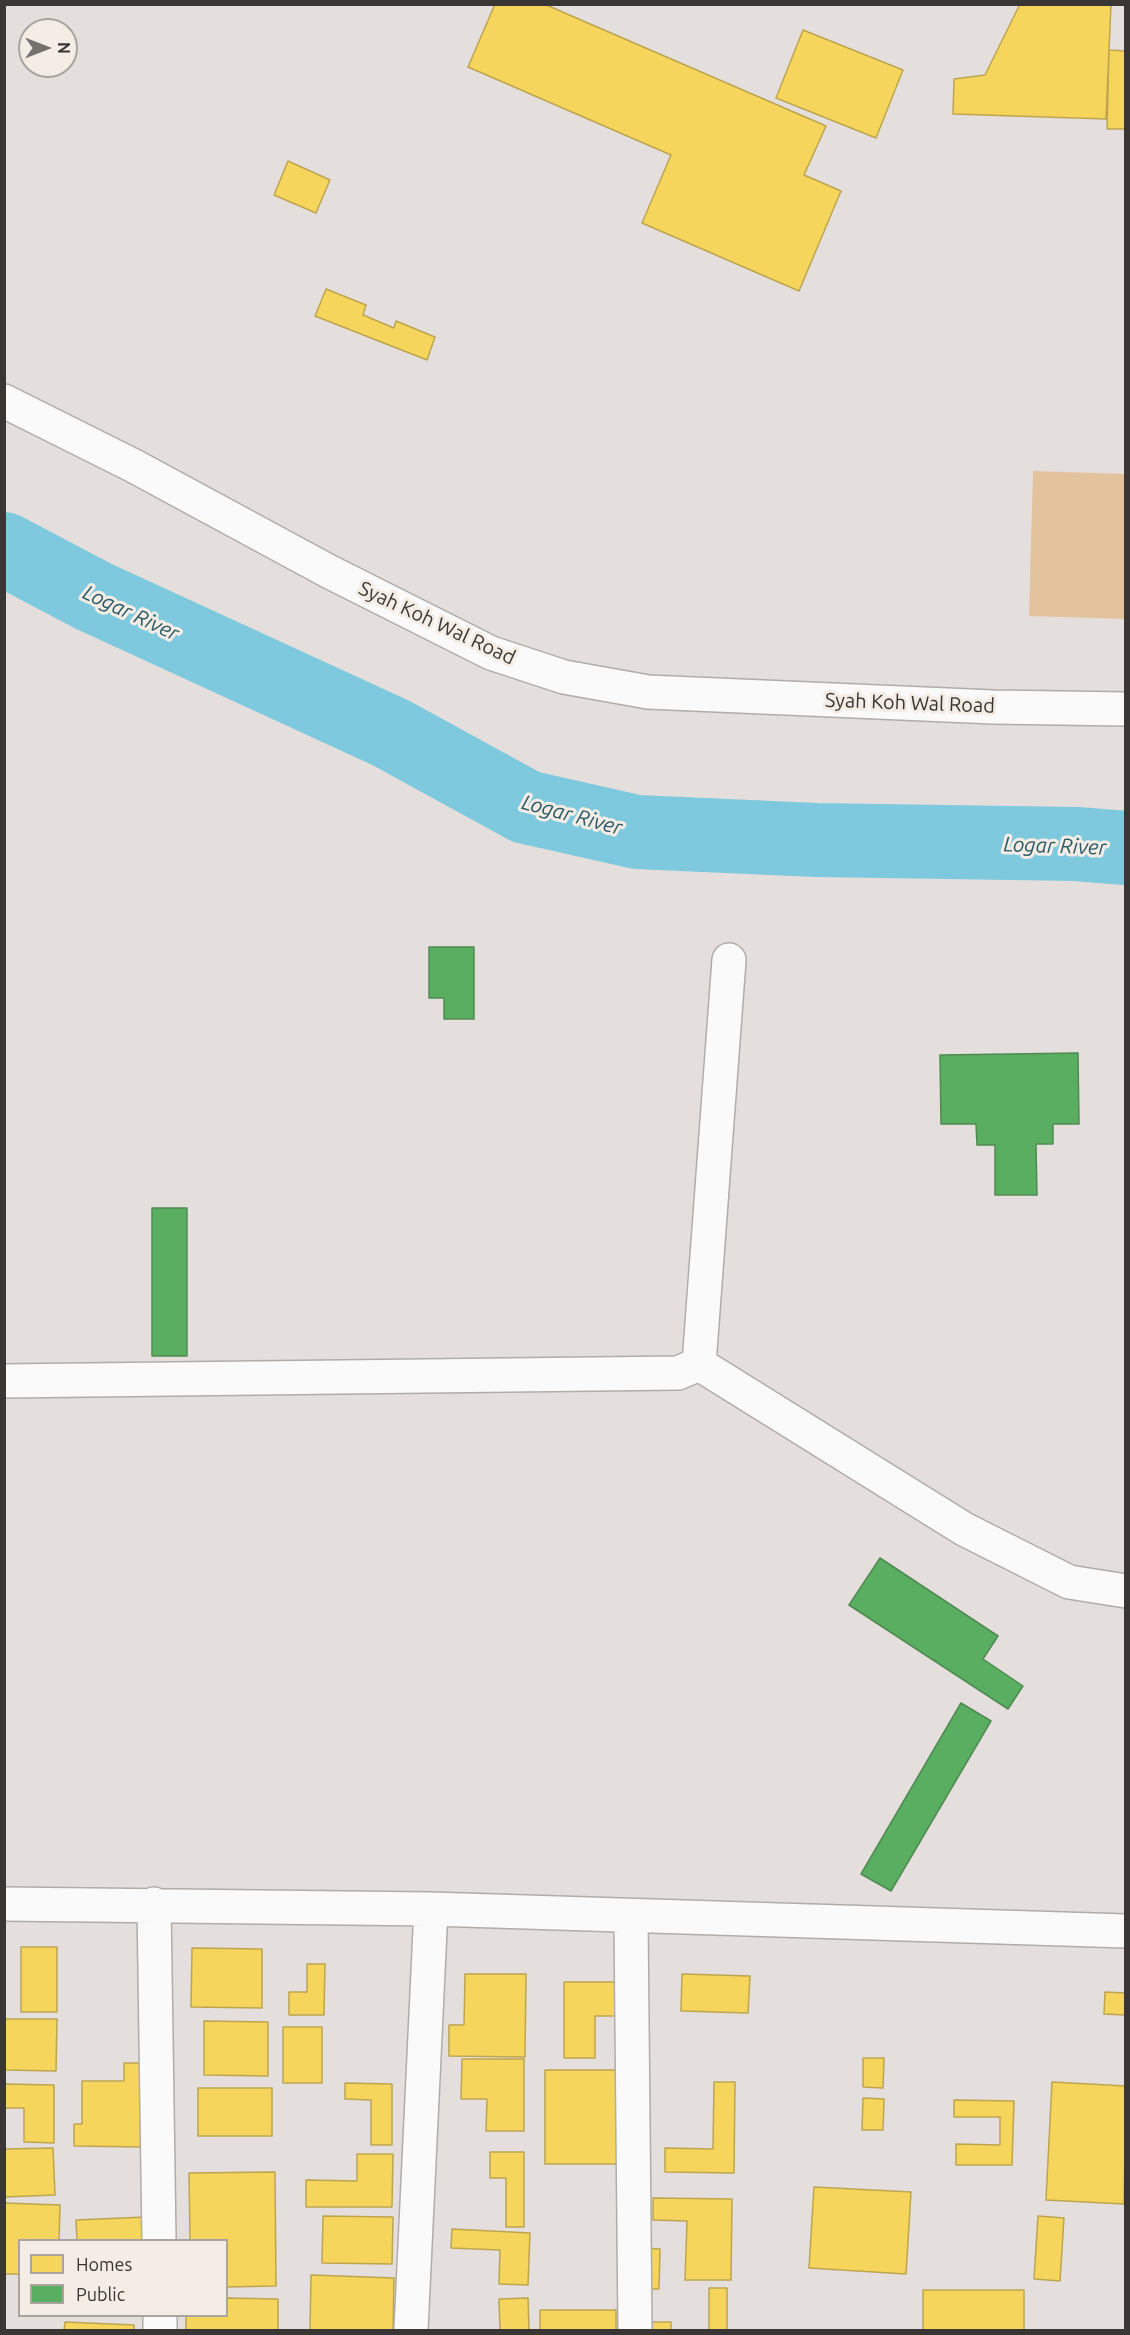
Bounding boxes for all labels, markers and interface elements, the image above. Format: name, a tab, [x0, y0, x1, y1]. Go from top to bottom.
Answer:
north arrow	[18, 18, 78, 78]
text: N	[55, 42, 73, 54]
street label: Syah Koh Wal Road	[355, 576, 519, 670]
water label: Logar River	[79, 580, 183, 646]
street label: Syah Koh Wal Road	[825, 688, 995, 718]
water label: Logar River	[519, 789, 625, 841]
water label: Logar River	[1003, 832, 1107, 860]
legend	[18, 2239, 228, 2317]
text: Homes	[76, 2254, 132, 2274]
text: Public	[76, 2284, 125, 2304]

